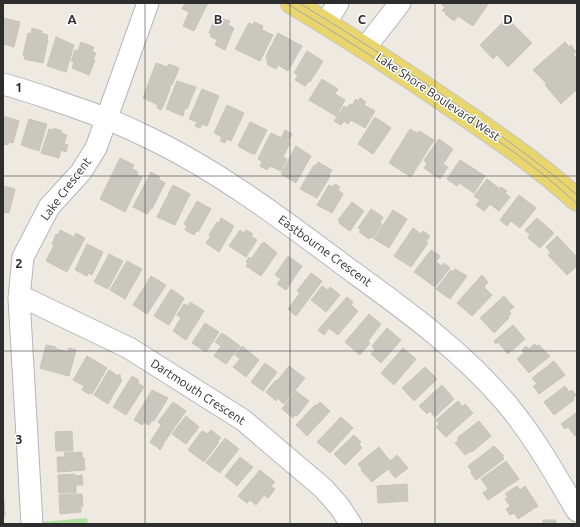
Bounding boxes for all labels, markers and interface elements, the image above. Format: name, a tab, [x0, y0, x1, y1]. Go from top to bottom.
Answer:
text: A	[67, 12, 77, 26]
text: B	[214, 12, 223, 26]
text: C	[358, 12, 367, 26]
text: D	[503, 12, 513, 26]
street label: Lake Shore Boulevard West	[374, 50, 503, 143]
text: 1	[15, 80, 23, 94]
street label: Lake Crescent	[38, 155, 94, 223]
street label: Eastbourne Crescent	[276, 212, 375, 289]
text: 2	[15, 256, 23, 270]
street label: Dartmouth Crescent	[149, 356, 248, 427]
text: 3	[15, 432, 23, 446]

